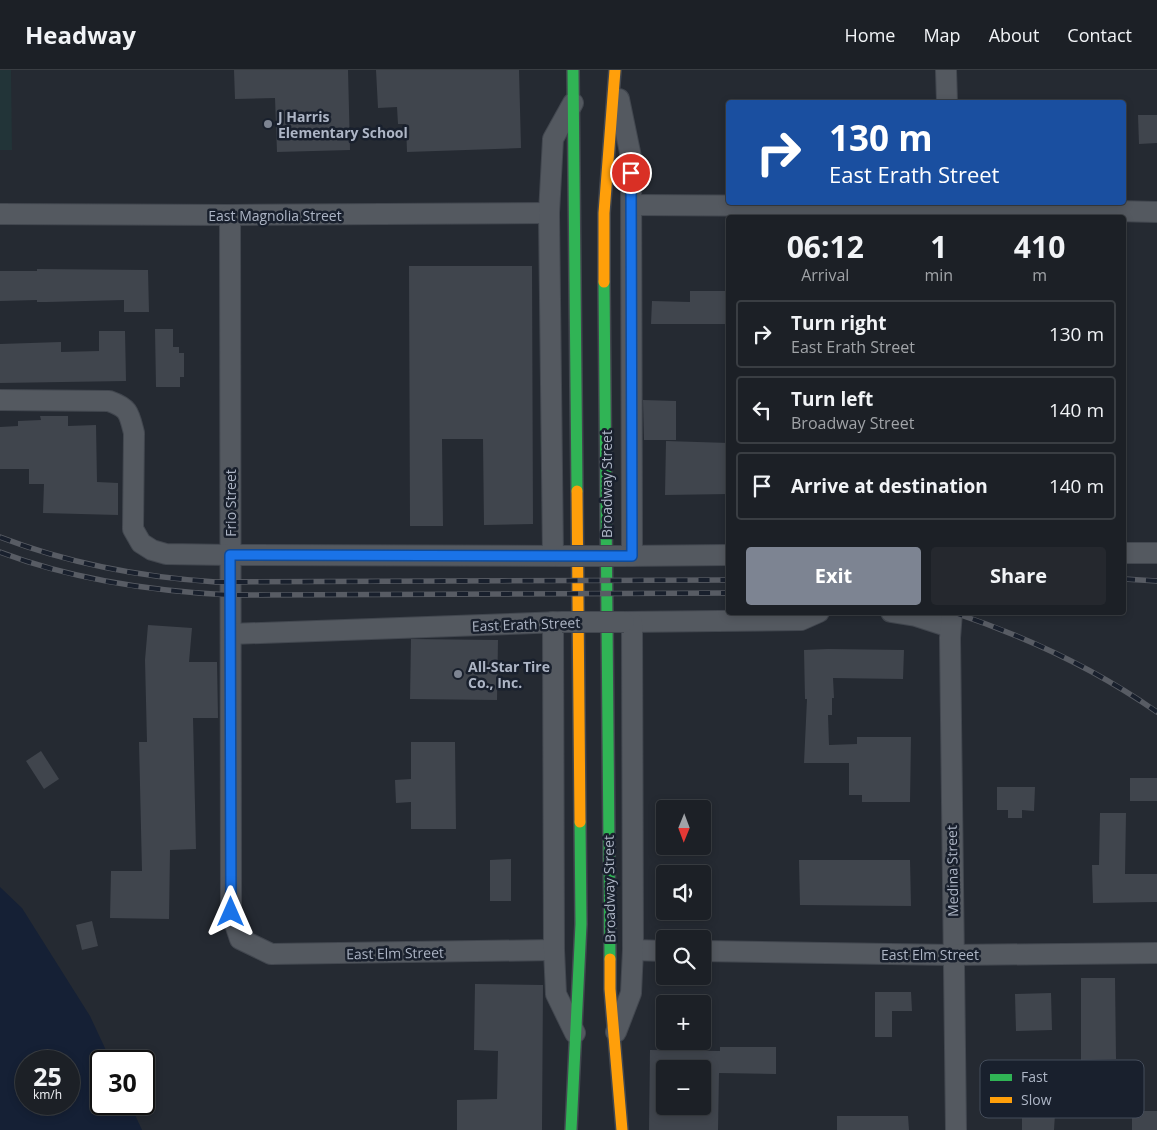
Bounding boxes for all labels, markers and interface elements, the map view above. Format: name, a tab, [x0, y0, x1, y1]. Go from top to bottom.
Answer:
text: Headway	[25, 18, 136, 51]
text: Home	[845, 23, 895, 47]
text: Map	[923, 23, 961, 47]
text: About	[989, 23, 1039, 47]
text: Contact	[1067, 23, 1132, 47]
place label: J Harris Elementary School	[276, 107, 408, 142]
text: 130 m	[829, 114, 933, 161]
marker: J Harris Elementary School	[262, 118, 274, 130]
icon: right	[746, 120, 811, 185]
pin	[610, 152, 652, 194]
icon: arrive	[617, 159, 645, 187]
text: East Erath Street	[829, 159, 999, 189]
street label: East Magnolia Street	[208, 206, 342, 225]
text: 06:12	[787, 226, 864, 267]
text: 1	[930, 226, 947, 267]
text: 410	[1014, 226, 1065, 267]
text: Arrival	[801, 264, 849, 286]
text: min	[925, 264, 953, 286]
text: m	[1032, 264, 1047, 286]
text: Turn right	[791, 310, 886, 336]
icon: right	[748, 320, 776, 348]
text: 130 m	[1049, 321, 1104, 347]
text: East Erath Street	[791, 336, 915, 358]
text: Turn left	[791, 386, 873, 412]
icon: left	[748, 396, 776, 424]
text: 140 m	[1049, 397, 1104, 423]
text: Broadway Street	[791, 412, 914, 434]
street label: Broadway Street	[597, 430, 616, 538]
street label: Frio Street	[221, 469, 240, 537]
icon: arrive	[748, 472, 776, 500]
text: Arrive at destination	[791, 473, 988, 499]
text: 140 m	[1049, 473, 1104, 499]
button: Exit	[746, 547, 921, 605]
button: Share	[931, 547, 1106, 605]
street label: East Erath Street	[471, 613, 581, 635]
place label: All-Star Tire Co., Inc.	[468, 657, 550, 692]
marker: All-Star Tire Co., Inc.	[452, 668, 464, 680]
north arrow	[656, 800, 711, 855]
map controls	[656, 800, 711, 1115]
street label: Medina Street	[942, 825, 962, 917]
street label: Broadway Street	[599, 835, 619, 943]
button: sound	[656, 865, 711, 920]
position arrow	[204, 885, 256, 937]
button: search	[656, 930, 711, 985]
street label: East Elm Street	[346, 943, 444, 963]
street label: East Elm Street	[881, 945, 979, 964]
button: +	[656, 995, 711, 1050]
speed limit sign: 30	[90, 1050, 155, 1115]
text: 25	[33, 1059, 62, 1093]
button: −	[656, 1060, 711, 1115]
legend	[980, 1060, 1144, 1118]
text: Fast	[1021, 1067, 1048, 1086]
text: km/h	[33, 1086, 62, 1103]
text: Slow	[1021, 1090, 1052, 1109]

